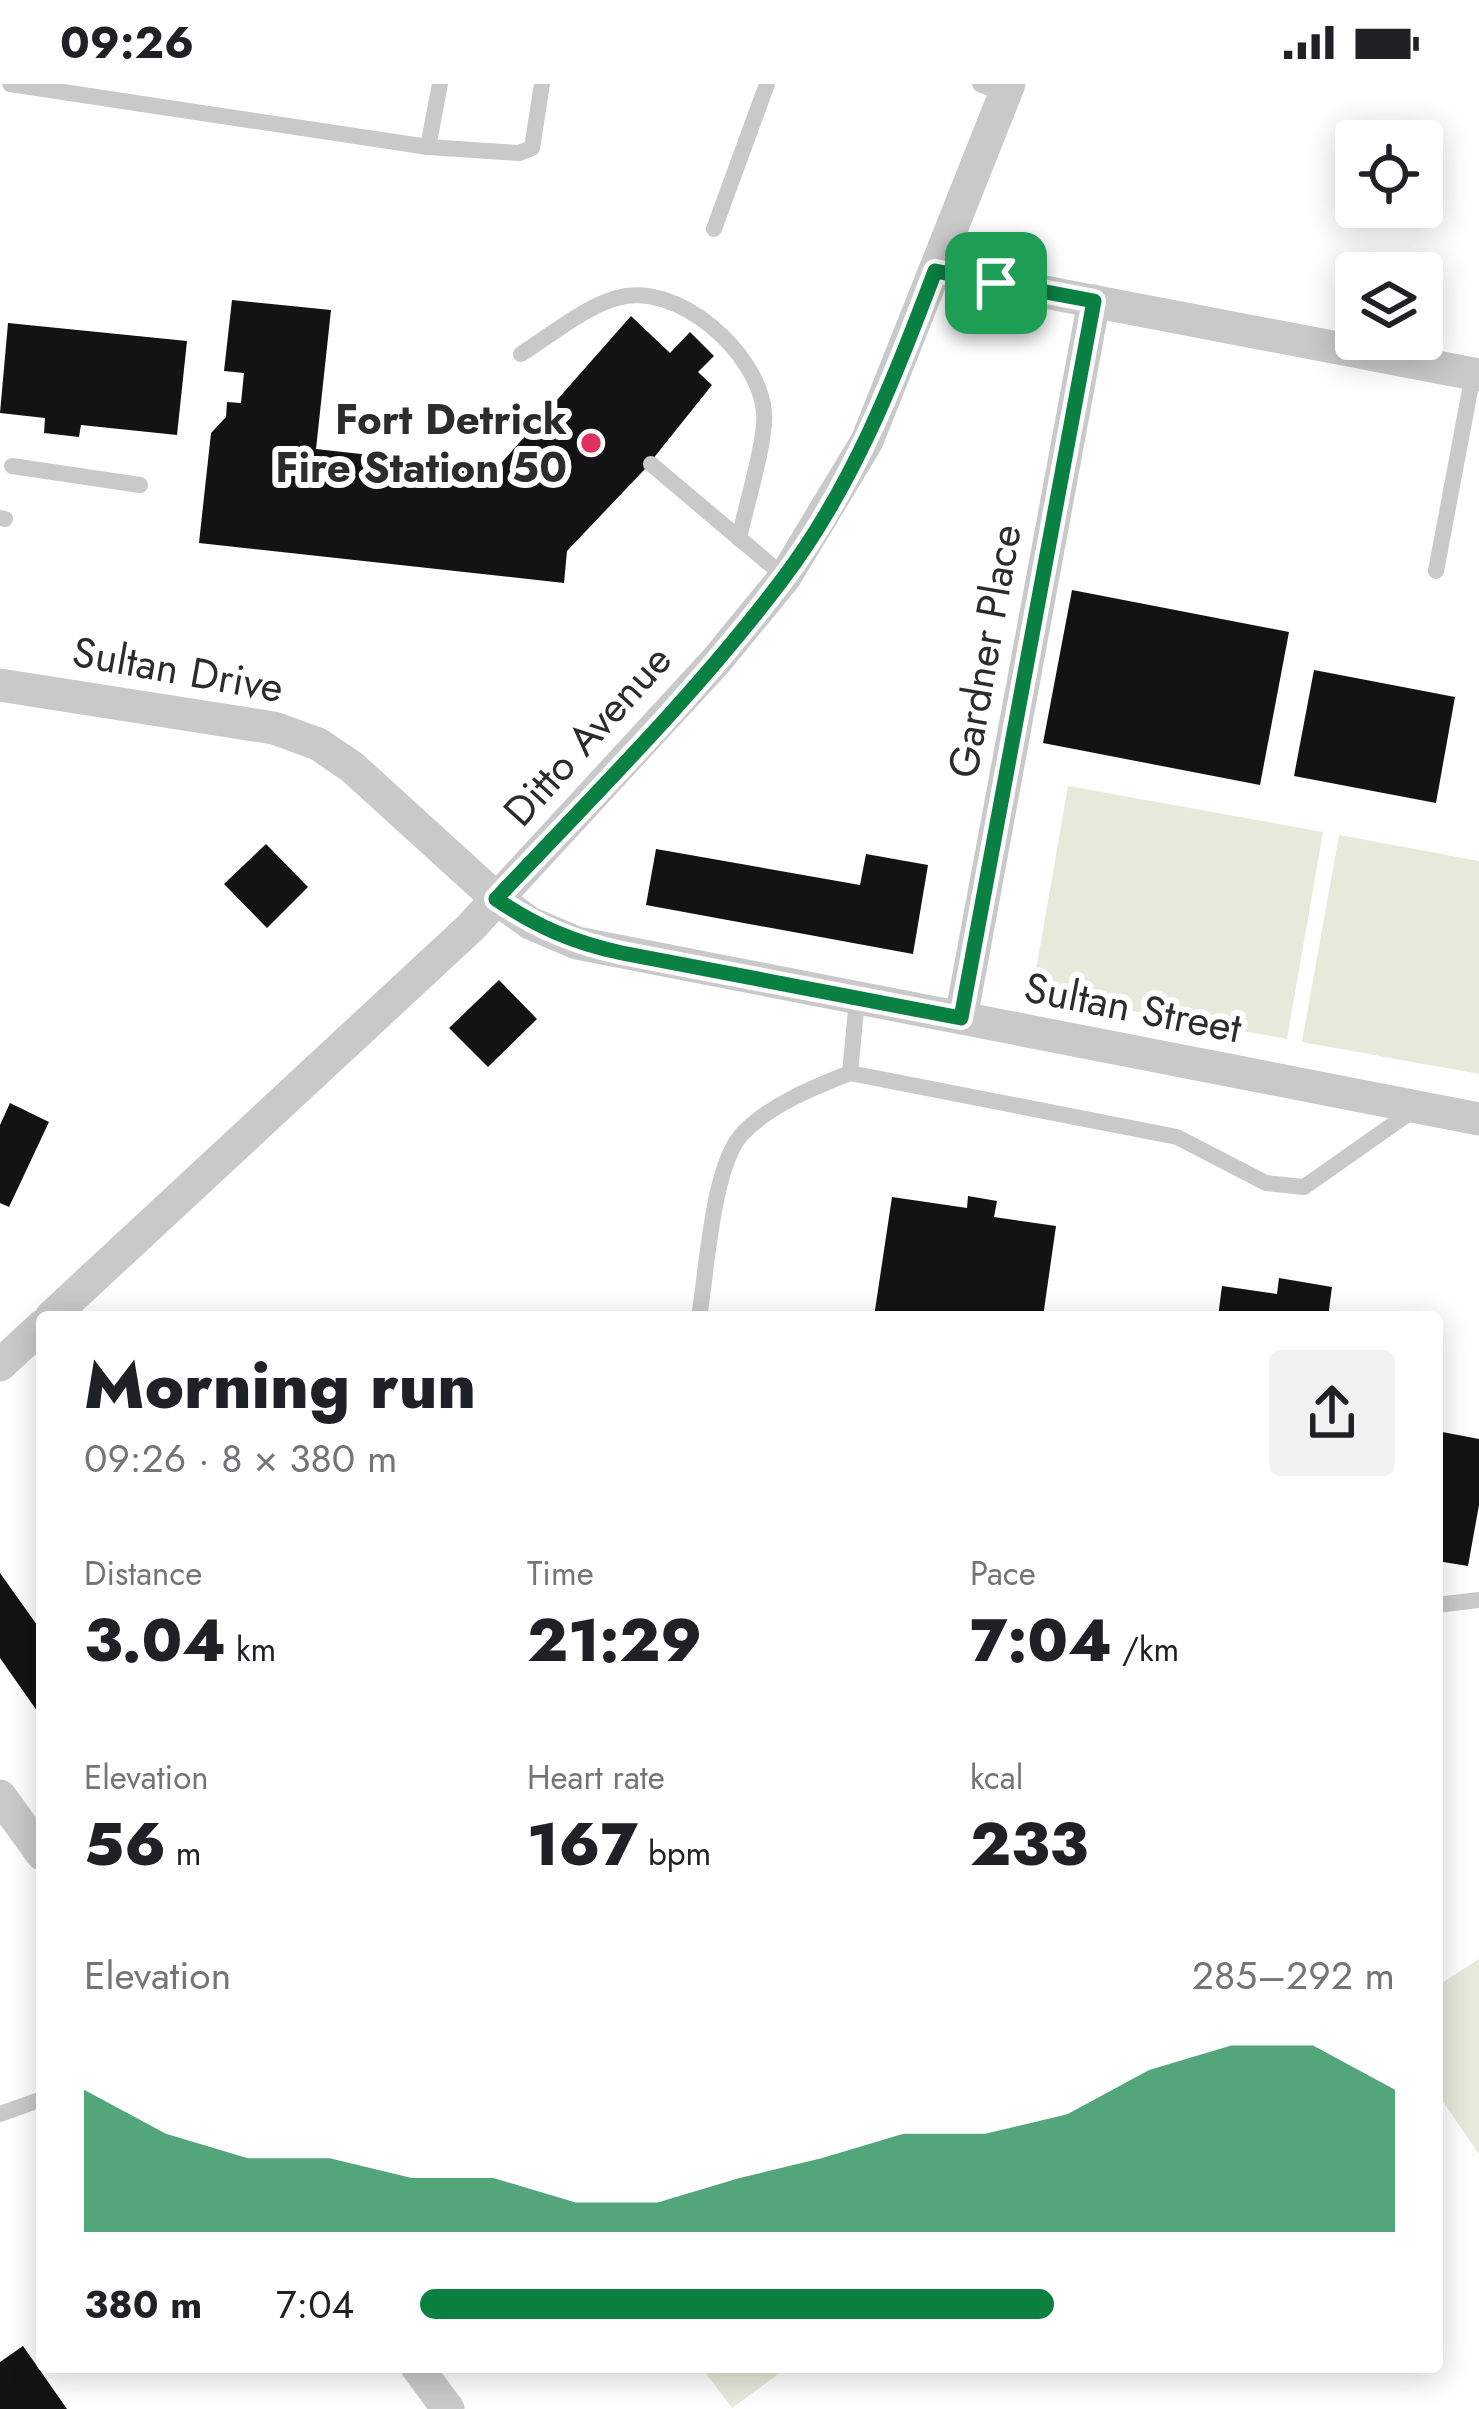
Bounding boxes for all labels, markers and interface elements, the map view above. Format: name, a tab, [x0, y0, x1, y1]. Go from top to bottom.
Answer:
text: 09:26	[60, 10, 194, 75]
map controls	[1335, 120, 1443, 360]
button: locate	[1335, 120, 1443, 228]
pin	[945, 232, 1047, 334]
icon: arrive	[963, 250, 1029, 316]
button: layers	[1335, 252, 1443, 360]
place label: Fort Detrick Fire Station 50	[275, 389, 567, 498]
marker: Fort Detrick Fire Station 50	[578, 430, 604, 456]
street label: Gardner Place	[932, 520, 1037, 783]
street label: Sultan Drive	[68, 621, 288, 718]
street label: Ditto Avenue	[489, 631, 686, 840]
street label: Sultan Street	[1019, 957, 1247, 1058]
text: Morning run	[84, 1337, 476, 1433]
button: share	[1269, 1350, 1395, 1476]
text: 09:26 · 8 × 380 m	[84, 1430, 397, 1487]
text: Distance	[84, 1550, 202, 1597]
text: Time	[527, 1550, 594, 1597]
text: Pace	[970, 1550, 1036, 1597]
text: 3.04	[84, 1597, 226, 1684]
text: 21:29	[527, 1597, 702, 1684]
text: 7:04	[970, 1597, 1112, 1684]
text: km	[226, 1626, 276, 1673]
text: /km	[1112, 1626, 1179, 1673]
text: Elevation	[84, 1754, 208, 1801]
text: Heart rate	[527, 1754, 665, 1801]
text: kcal	[970, 1754, 1023, 1801]
text: 56	[84, 1801, 166, 1888]
text: 167	[527, 1801, 638, 1888]
text: 233	[970, 1801, 1088, 1888]
text: m	[166, 1830, 202, 1877]
text: bpm	[638, 1830, 711, 1877]
text: Elevation	[84, 1947, 231, 2004]
text: 285–292 m	[1192, 1947, 1395, 2004]
text: 380 m	[84, 2276, 202, 2333]
text: 7:04	[276, 2276, 354, 2333]

